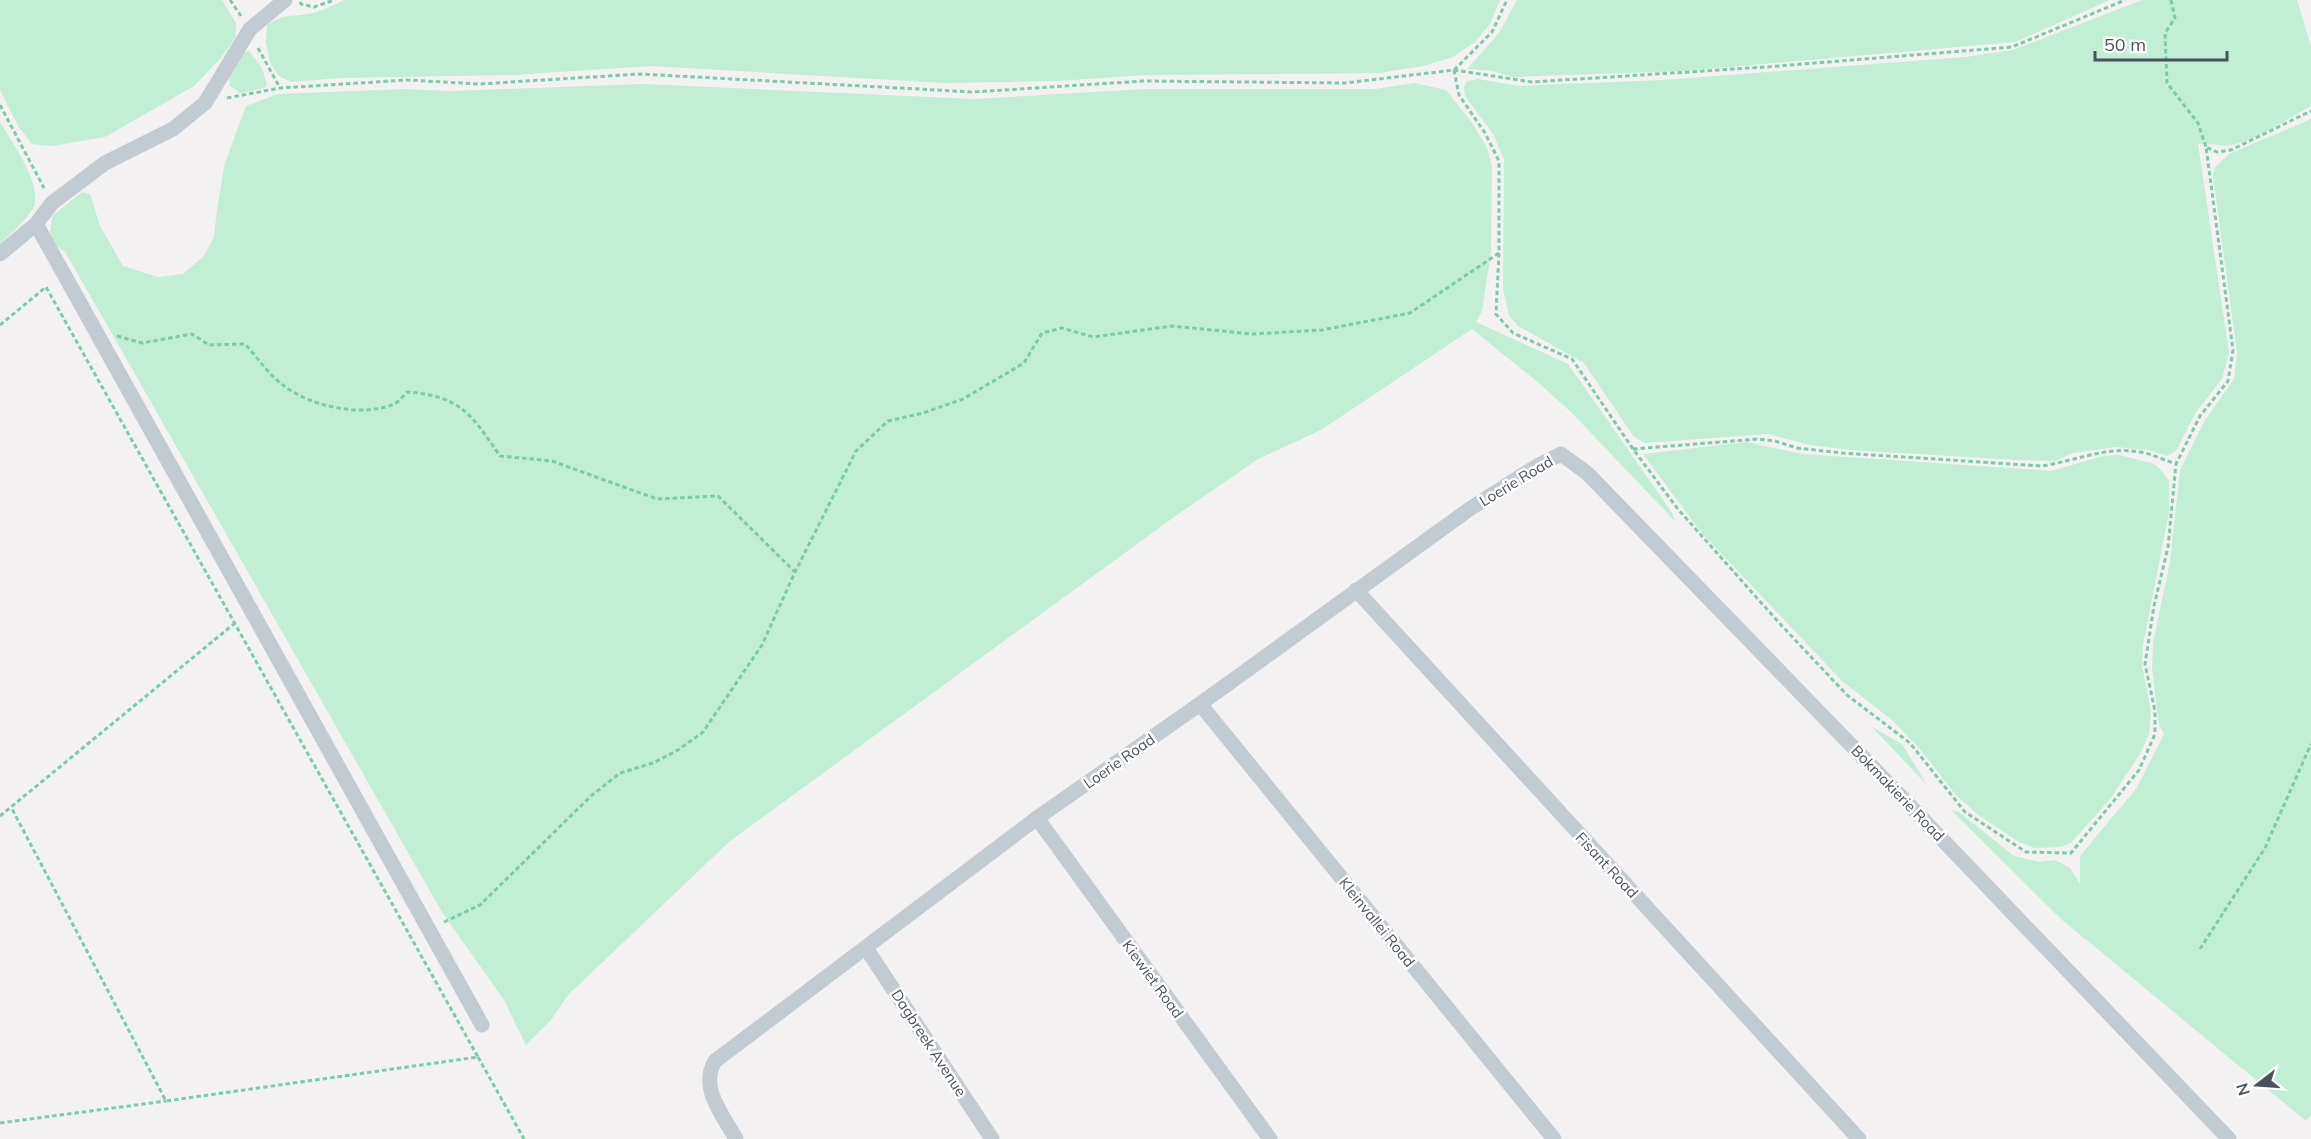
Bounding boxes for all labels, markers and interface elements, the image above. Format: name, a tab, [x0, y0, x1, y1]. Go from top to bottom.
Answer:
scale bar	[2095, 24, 2227, 62]
text: 50 m	[2104, 33, 2146, 56]
street label: Loerie Road	[1476, 452, 1556, 510]
street label: Loerie Road	[1080, 729, 1158, 793]
street label: Bokmakierie Road	[1847, 741, 1949, 845]
street label: Fisant Road	[1572, 828, 1642, 902]
street label: Kleinvallei Road	[1335, 873, 1419, 971]
street label: Kiewiet Road	[1118, 936, 1188, 1022]
street label: Dagbreek Avenue	[887, 986, 971, 1100]
north arrow	[2227, 1055, 2287, 1115]
text: N	[2231, 1081, 2254, 1098]

